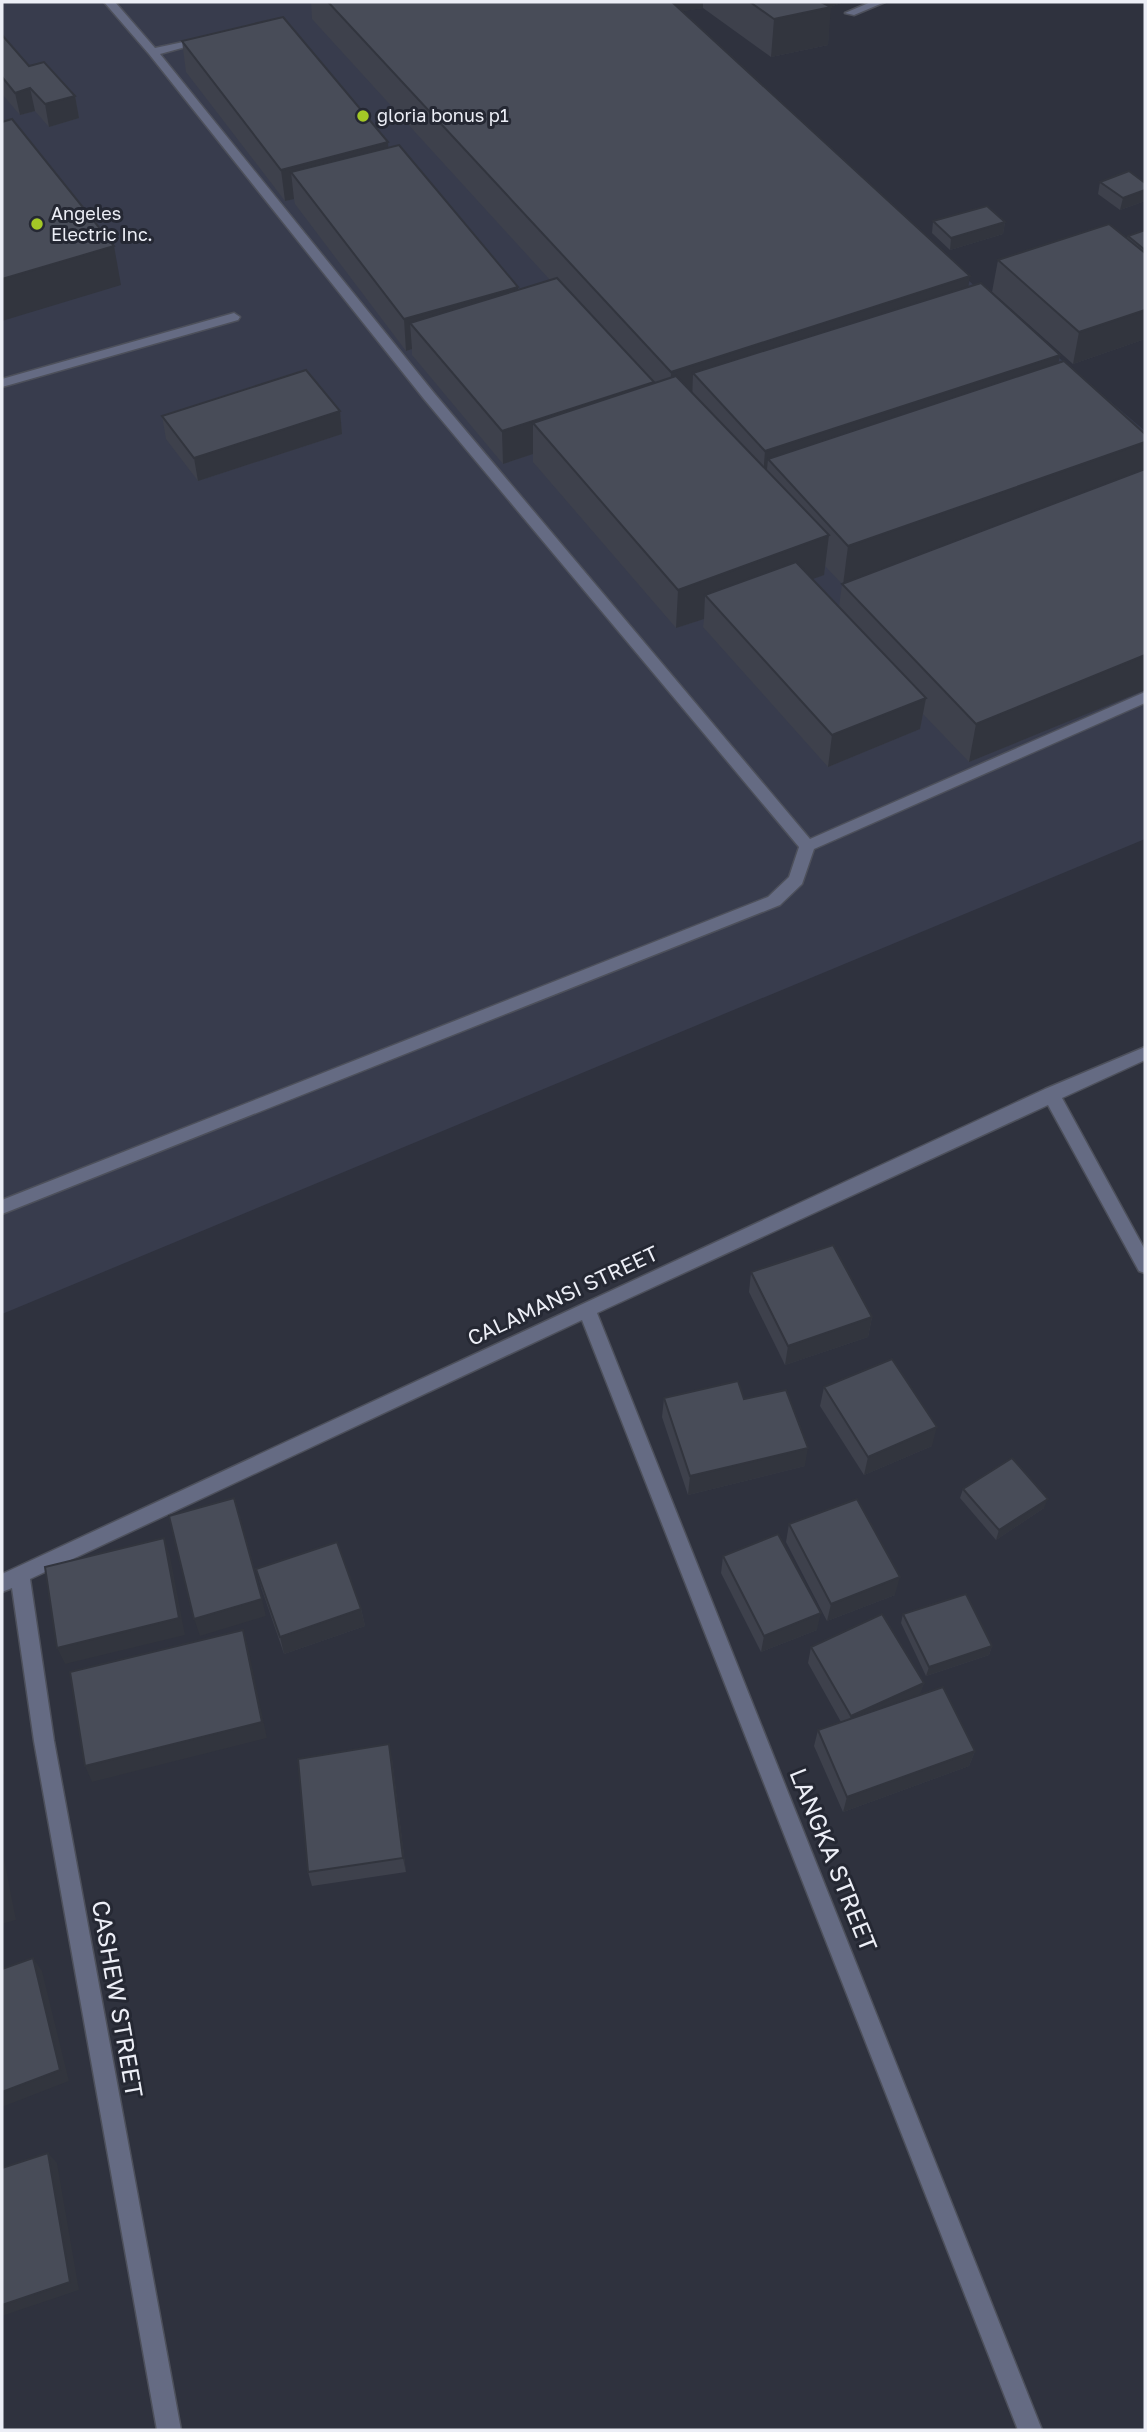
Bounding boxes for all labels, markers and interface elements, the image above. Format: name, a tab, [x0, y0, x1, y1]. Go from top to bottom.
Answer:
place label: gloria bonus p1	[377, 104, 509, 126]
marker: gloria bonus p1	[355, 108, 371, 124]
place label: Angeles Electric Inc.	[51, 202, 153, 245]
marker: Angeles Electric Inc.	[29, 216, 45, 232]
street label: CALAMANSI STREET	[463, 1239, 662, 1351]
street label: LANGKA STREET	[784, 1763, 884, 1956]
street label: CASHEW STREET	[87, 1898, 150, 2100]

